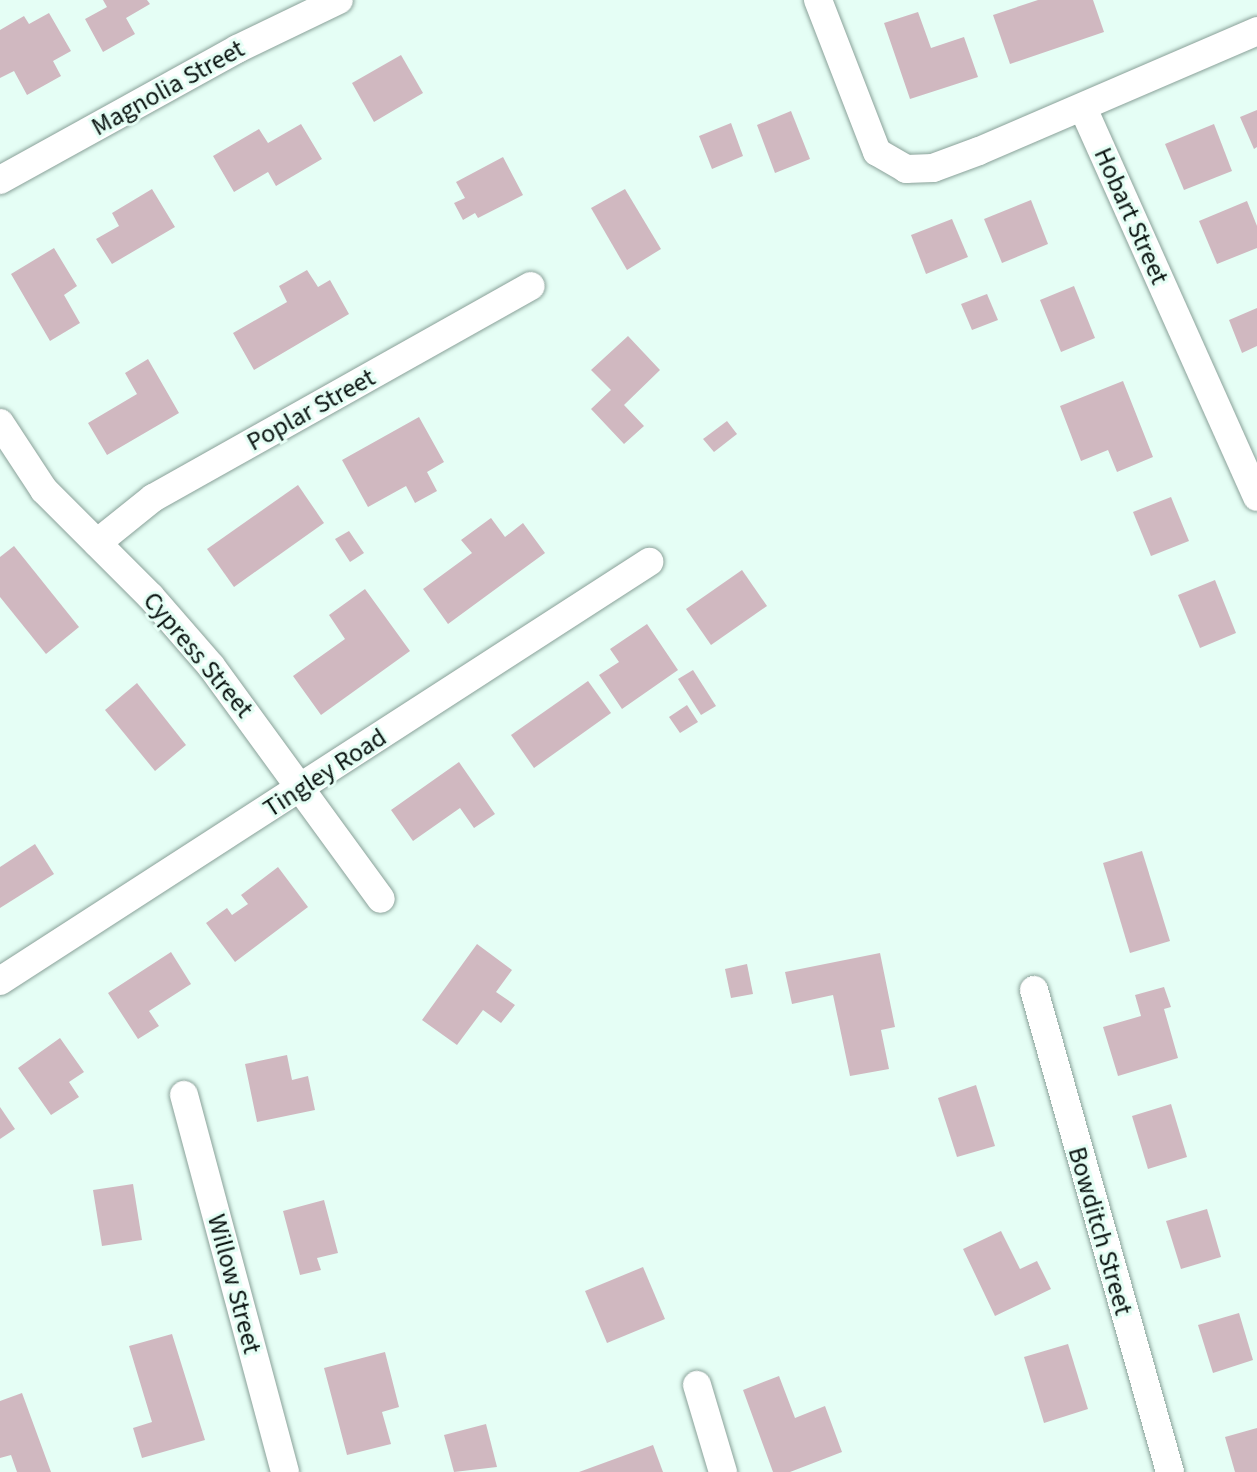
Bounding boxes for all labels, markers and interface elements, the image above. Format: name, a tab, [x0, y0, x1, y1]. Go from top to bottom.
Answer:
street label: Magnolia Street	[86, 33, 250, 143]
street label: Hobart Street	[1087, 143, 1175, 289]
street label: Poplar Street	[241, 362, 381, 458]
street label: Cypress Street	[136, 586, 260, 724]
street label: Tingley Road	[258, 722, 392, 824]
street label: Bowditch Street	[1061, 1143, 1139, 1319]
street label: Willow Street	[200, 1211, 268, 1357]

